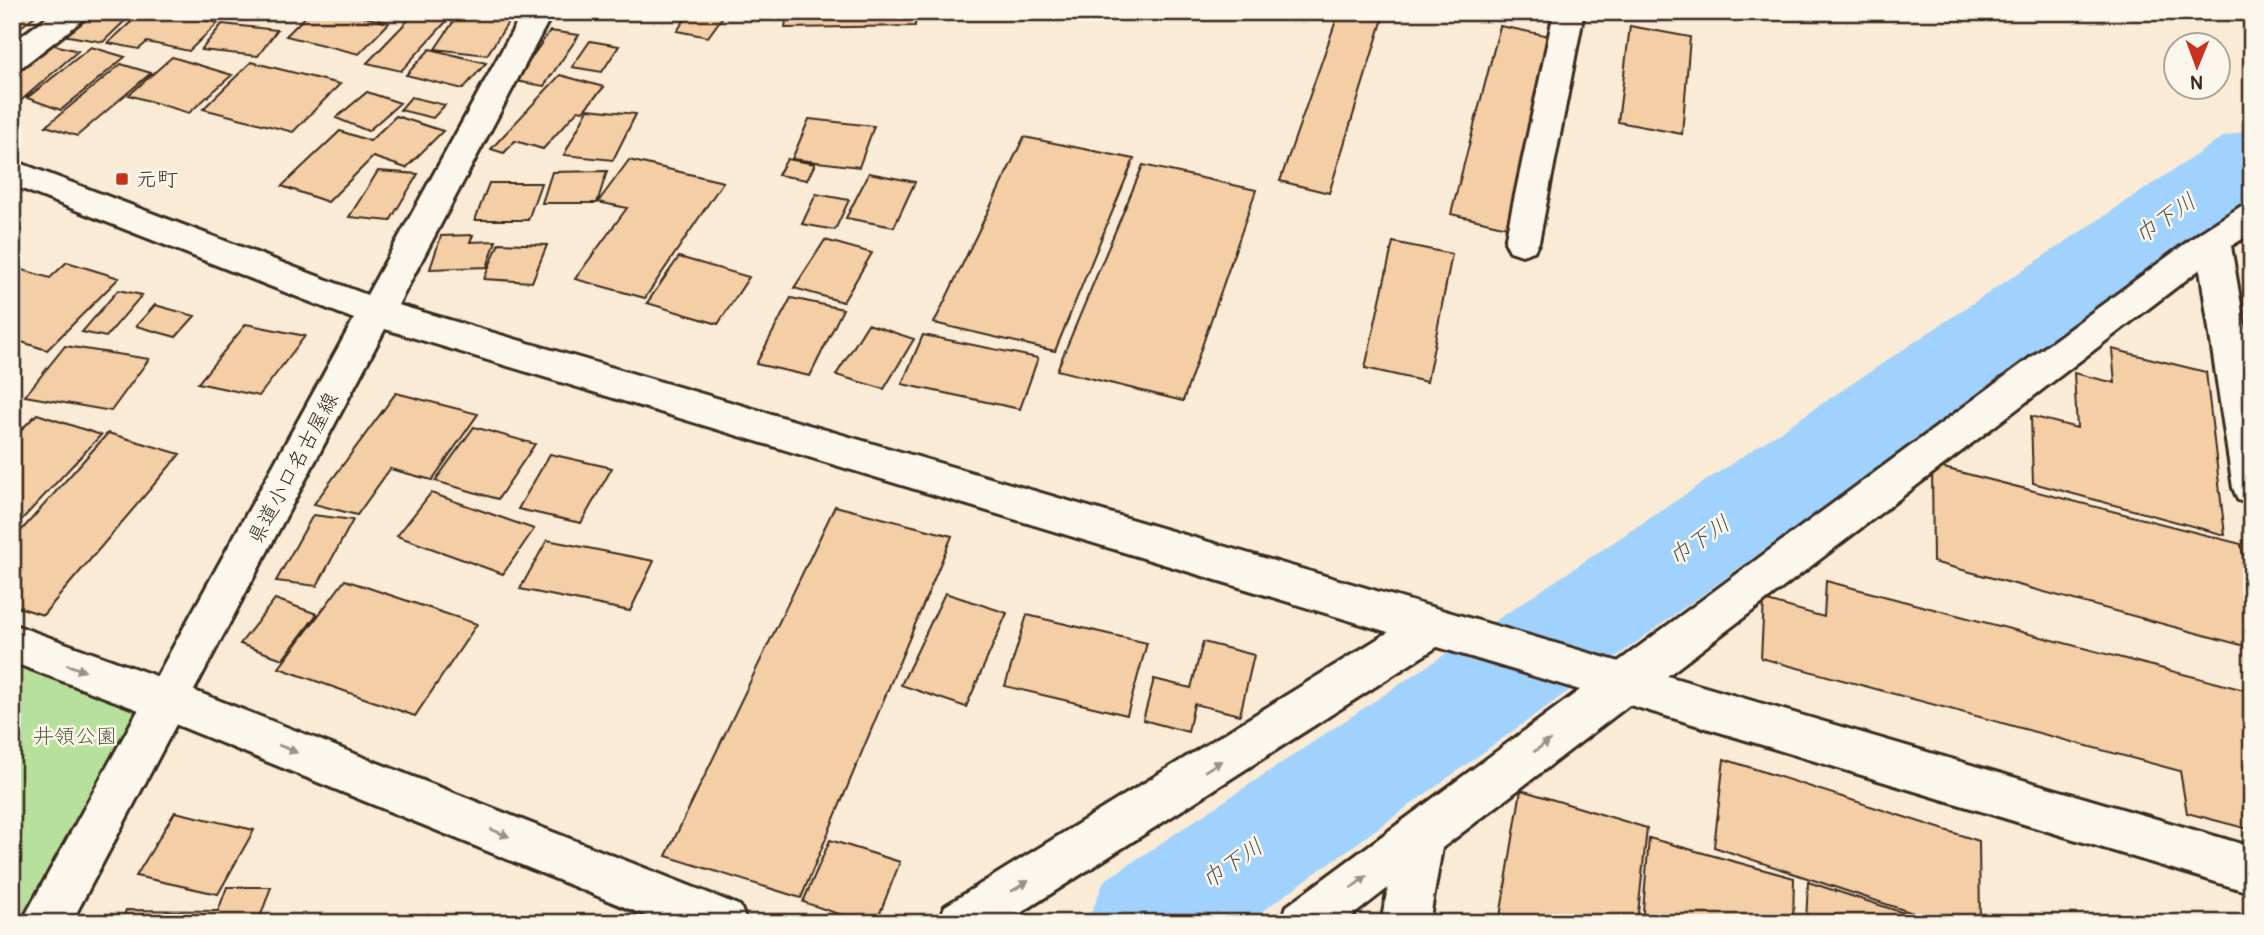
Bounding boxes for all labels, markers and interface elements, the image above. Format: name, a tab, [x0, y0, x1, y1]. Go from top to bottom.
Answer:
north arrow	[2162, 32, 2232, 102]
text: N	[2190, 70, 2203, 94]
place label: 元町	[136, 166, 178, 193]
marker: 元町	[114, 171, 130, 187]
water label: 巾下川	[2129, 187, 2202, 250]
street label: 県道小口名古屋線	[242, 388, 345, 549]
water label: 巾下川	[1663, 509, 1736, 572]
one-way arrow	[65, 662, 86, 673]
park label: 井領公園	[33, 723, 117, 750]
one-way arrow	[1532, 739, 1551, 753]
one-way arrow	[278, 744, 299, 755]
one-way arrow	[1203, 759, 1222, 772]
one-way arrow	[489, 828, 510, 839]
water label: 巾下川	[1196, 832, 1269, 895]
one-way arrow	[1350, 875, 1368, 889]
one-way arrow	[1011, 880, 1030, 893]

